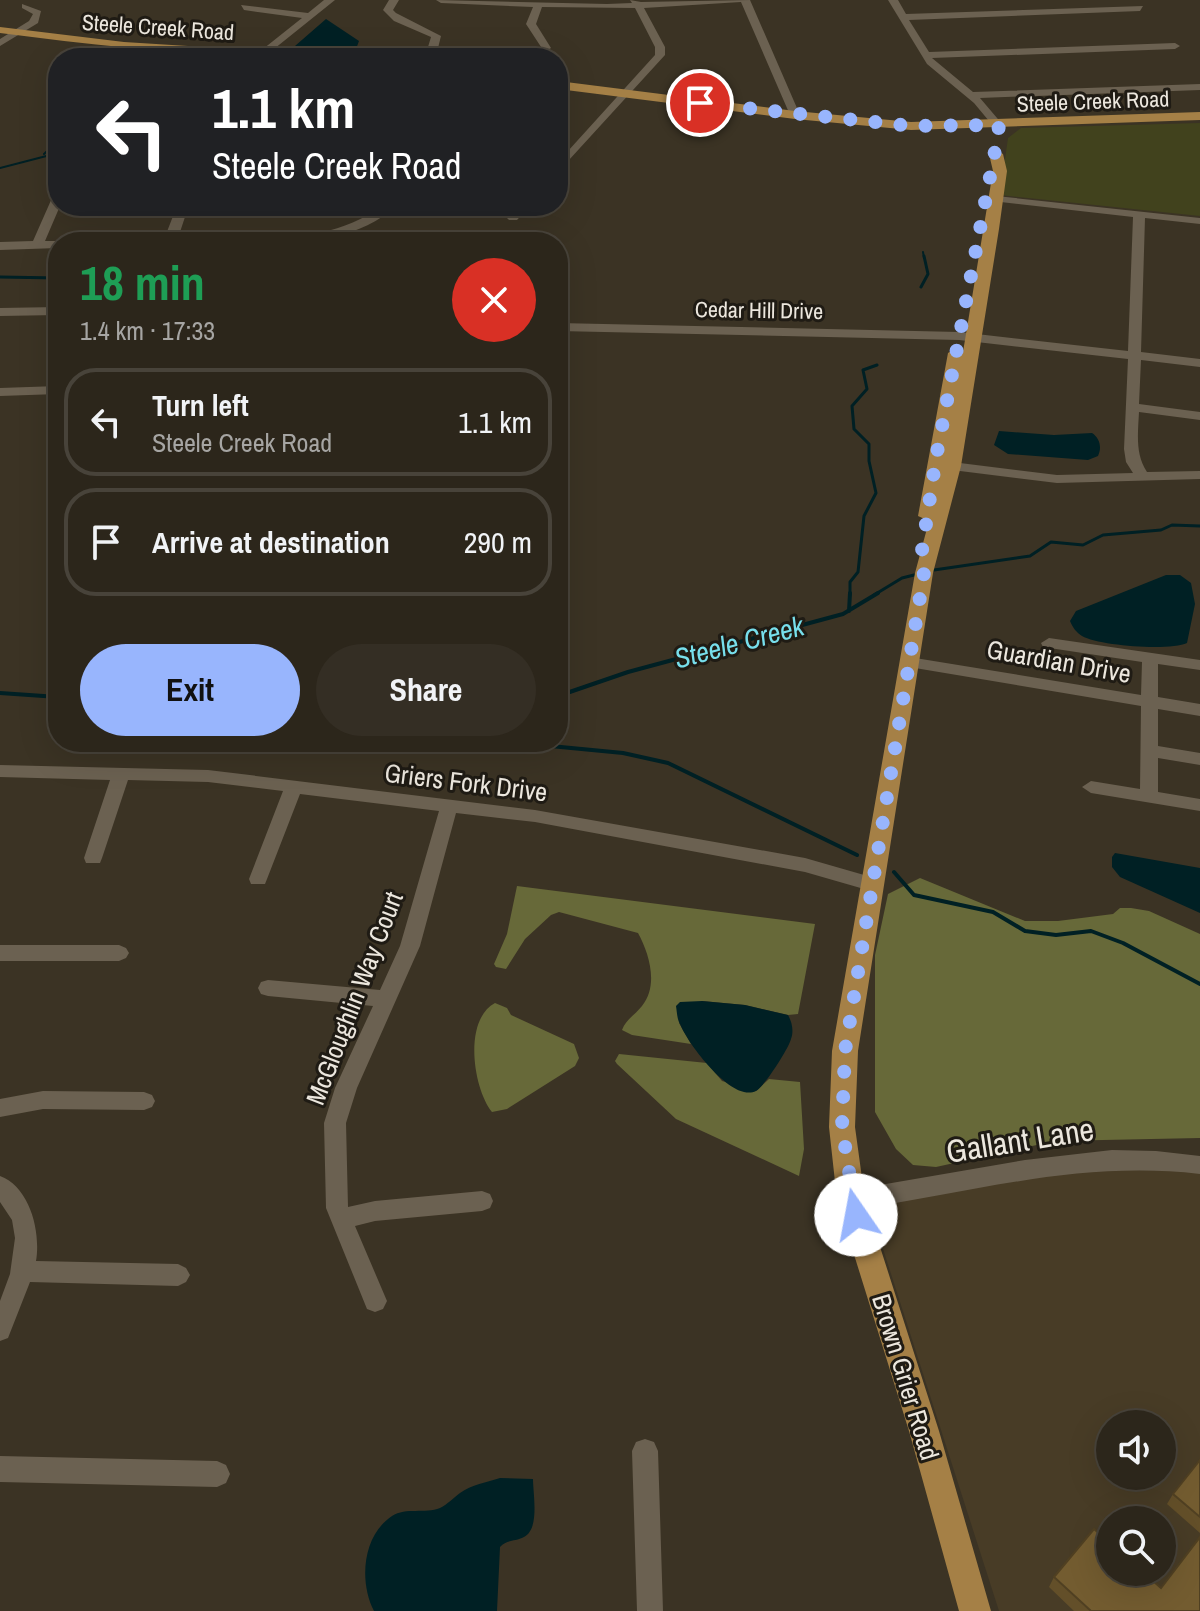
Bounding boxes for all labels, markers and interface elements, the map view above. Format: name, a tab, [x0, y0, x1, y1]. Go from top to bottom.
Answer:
street label: Steele Creek Road	[81, 7, 235, 47]
pin	[666, 69, 734, 137]
text: 1.1 km	[212, 70, 355, 145]
icon: left	[80, 80, 184, 184]
icon: arrive	[678, 81, 722, 125]
street label: Steele Creek Road	[1016, 83, 1170, 119]
text: Steele Creek Road	[212, 142, 461, 190]
text: 18 min	[80, 250, 205, 315]
button: close	[452, 258, 536, 342]
street label: Cedar Hill Drive	[695, 294, 823, 326]
text: 1.4 km · 17:33	[80, 313, 215, 348]
text: Turn left	[152, 385, 249, 425]
icon: left	[84, 400, 128, 444]
text: 1.1 km	[458, 402, 532, 442]
text: Steele Creek Road	[152, 425, 332, 460]
icon: arrive	[84, 520, 128, 564]
text: Arrive at destination	[152, 522, 390, 562]
text: 290 m	[464, 522, 532, 562]
water label: Steele Creek	[670, 606, 809, 678]
street label: Guardian Drive	[984, 631, 1134, 691]
button: Exit	[80, 644, 300, 736]
button: Share	[316, 644, 536, 736]
street label: Griers Fork Drive	[383, 755, 549, 809]
street label: McGloughlin Way Court	[297, 886, 411, 1110]
street label: Gallant Lane	[943, 1107, 1097, 1173]
position arrow	[814, 1173, 898, 1257]
street label: Brown Grier Road	[864, 1290, 948, 1464]
map controls	[1096, 1410, 1176, 1586]
button: sound	[1096, 1410, 1176, 1490]
button: search	[1096, 1506, 1176, 1586]

